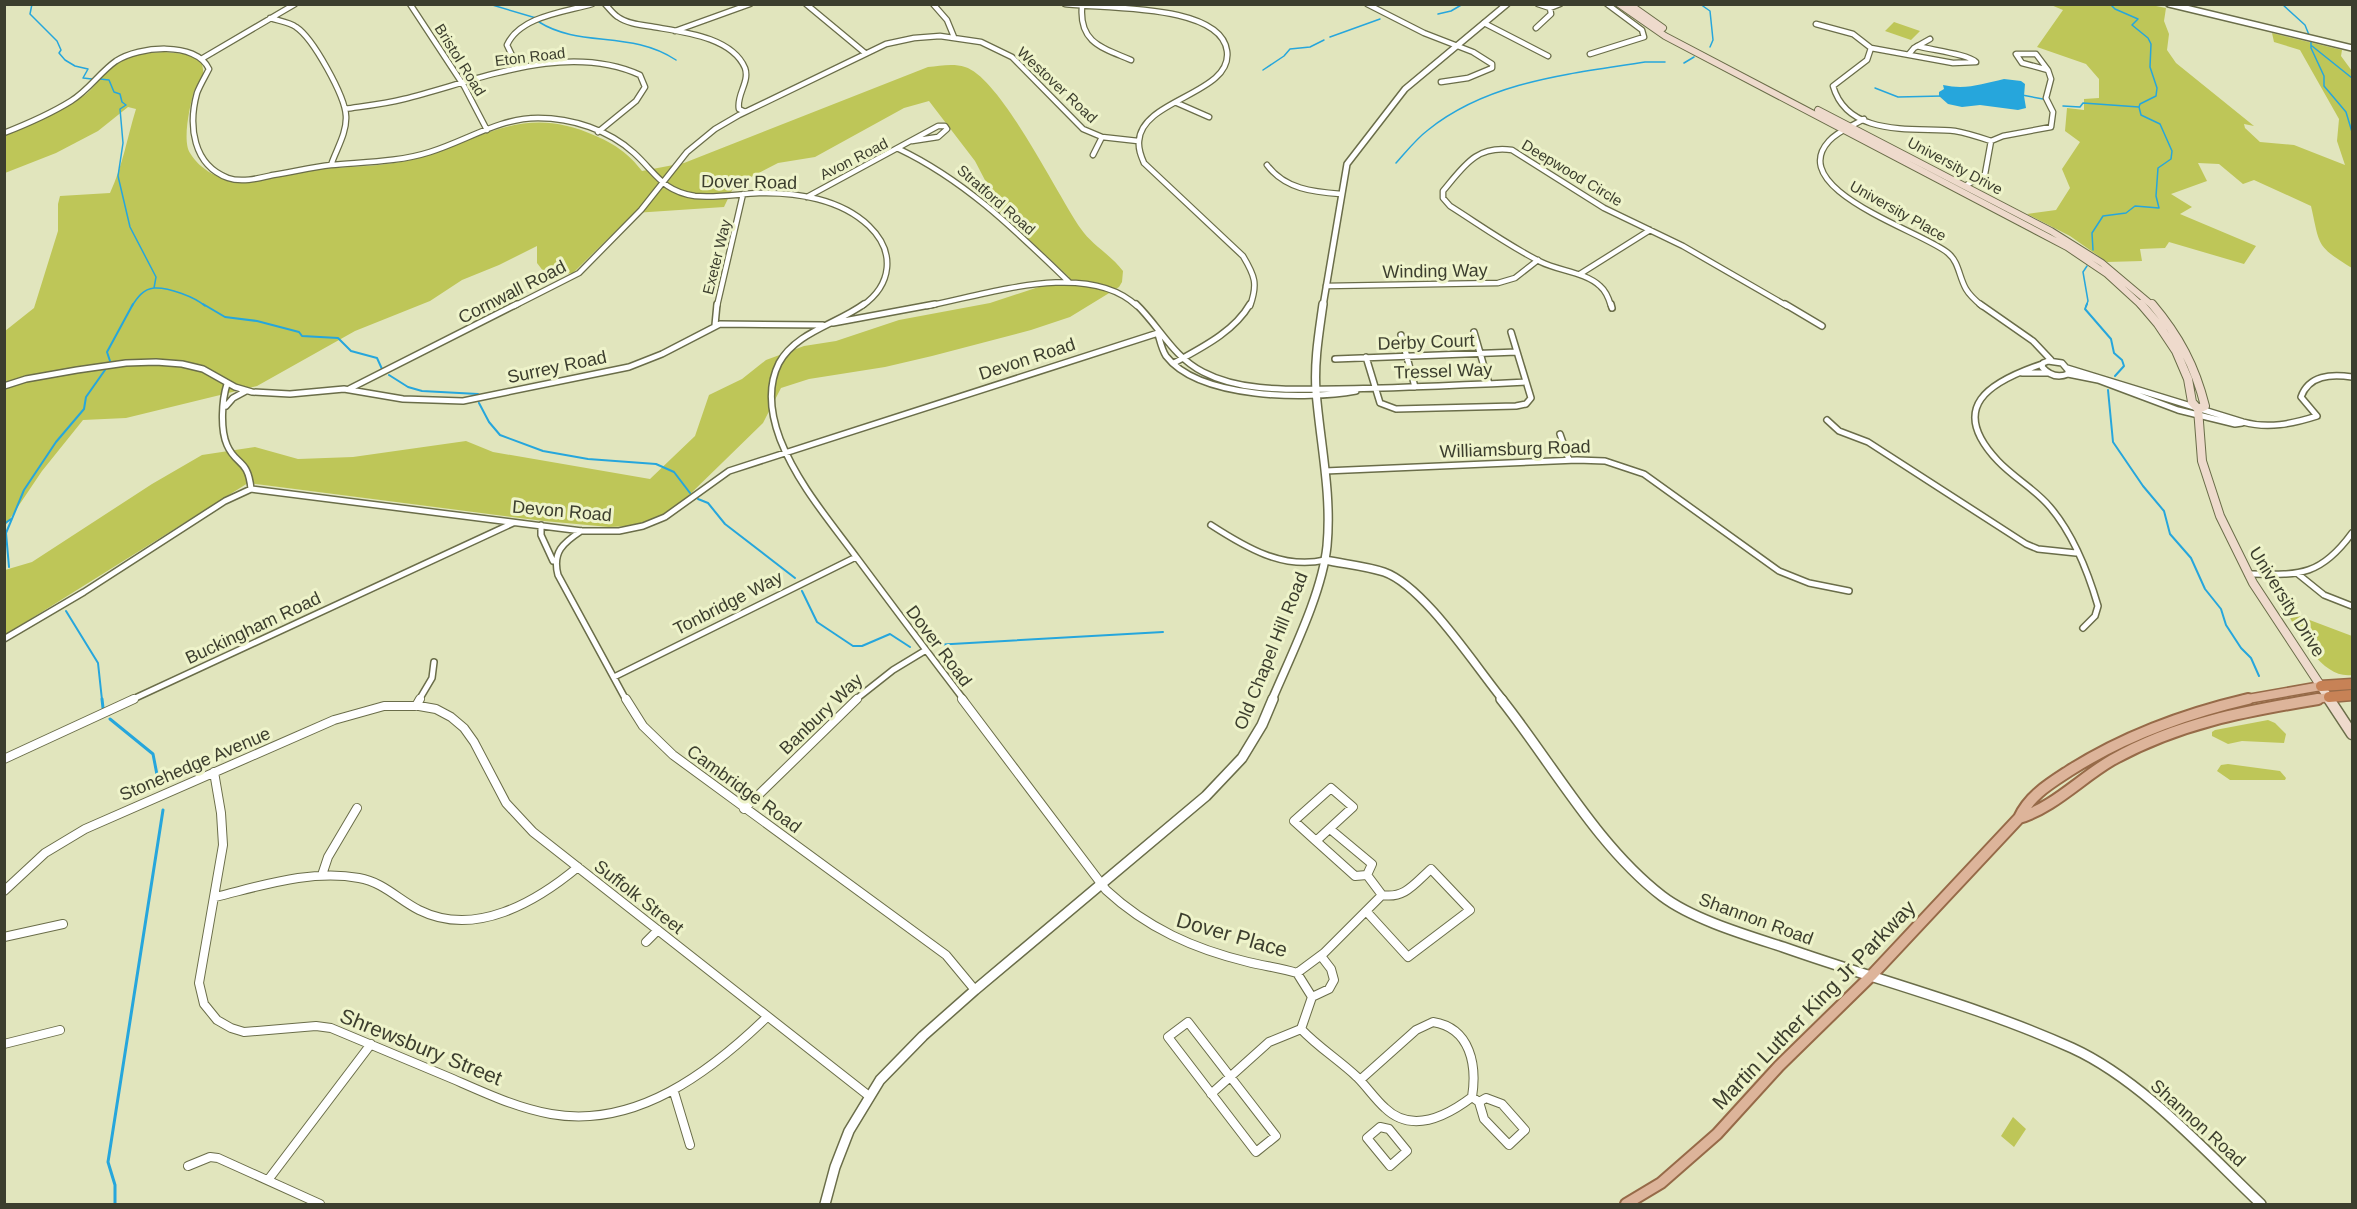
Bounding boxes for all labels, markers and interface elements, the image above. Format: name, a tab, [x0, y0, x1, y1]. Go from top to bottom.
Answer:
street label: Bristol Road	[432, 21, 489, 99]
street label: Westover Road	[1014, 43, 1101, 126]
street label: Eton Road	[494, 44, 566, 69]
street label: University Drive	[1905, 133, 2006, 198]
street label: Avon Road	[817, 134, 891, 183]
street label: Deepwood Circle	[1519, 136, 1626, 209]
street label: Stratford Road	[954, 161, 1039, 238]
street label: Dover Road	[701, 171, 797, 193]
street label: University Place	[1847, 177, 1949, 244]
street label: Exeter Way	[699, 217, 734, 296]
street label: Cornwall Road	[455, 256, 569, 328]
street label: Winding Way	[1382, 260, 1488, 282]
street label: Derby Court	[1377, 330, 1475, 354]
street label: Devon Road	[976, 334, 1078, 384]
street label: Surrey Road	[505, 347, 609, 387]
street label: Tressel Way	[1393, 359, 1493, 383]
street label: Williamsburg Road	[1439, 436, 1591, 462]
street label: Devon Road	[511, 497, 613, 525]
street label: University Drive	[2245, 543, 2329, 661]
street label: Tonbridge Way	[670, 567, 786, 639]
street label: Old Chapel Hill Road	[1230, 569, 1312, 733]
street label: Buckingham Road	[182, 588, 324, 668]
street label: Dover Road	[902, 602, 976, 690]
street label: Banbury Way	[775, 670, 867, 758]
street label: Stonehedge Avenue	[117, 723, 273, 805]
street label: Cambridge Road	[683, 741, 805, 837]
street label: Suffolk Street	[590, 856, 688, 938]
street label: Shannon Road	[1696, 889, 1816, 949]
street label: Martin Luther King Jr Parkway	[1708, 895, 1920, 1114]
street label: Dover Place	[1174, 908, 1290, 961]
street label: Shrewsbury Street	[337, 1004, 506, 1090]
street label: Shannon Road	[2147, 1075, 2249, 1171]

